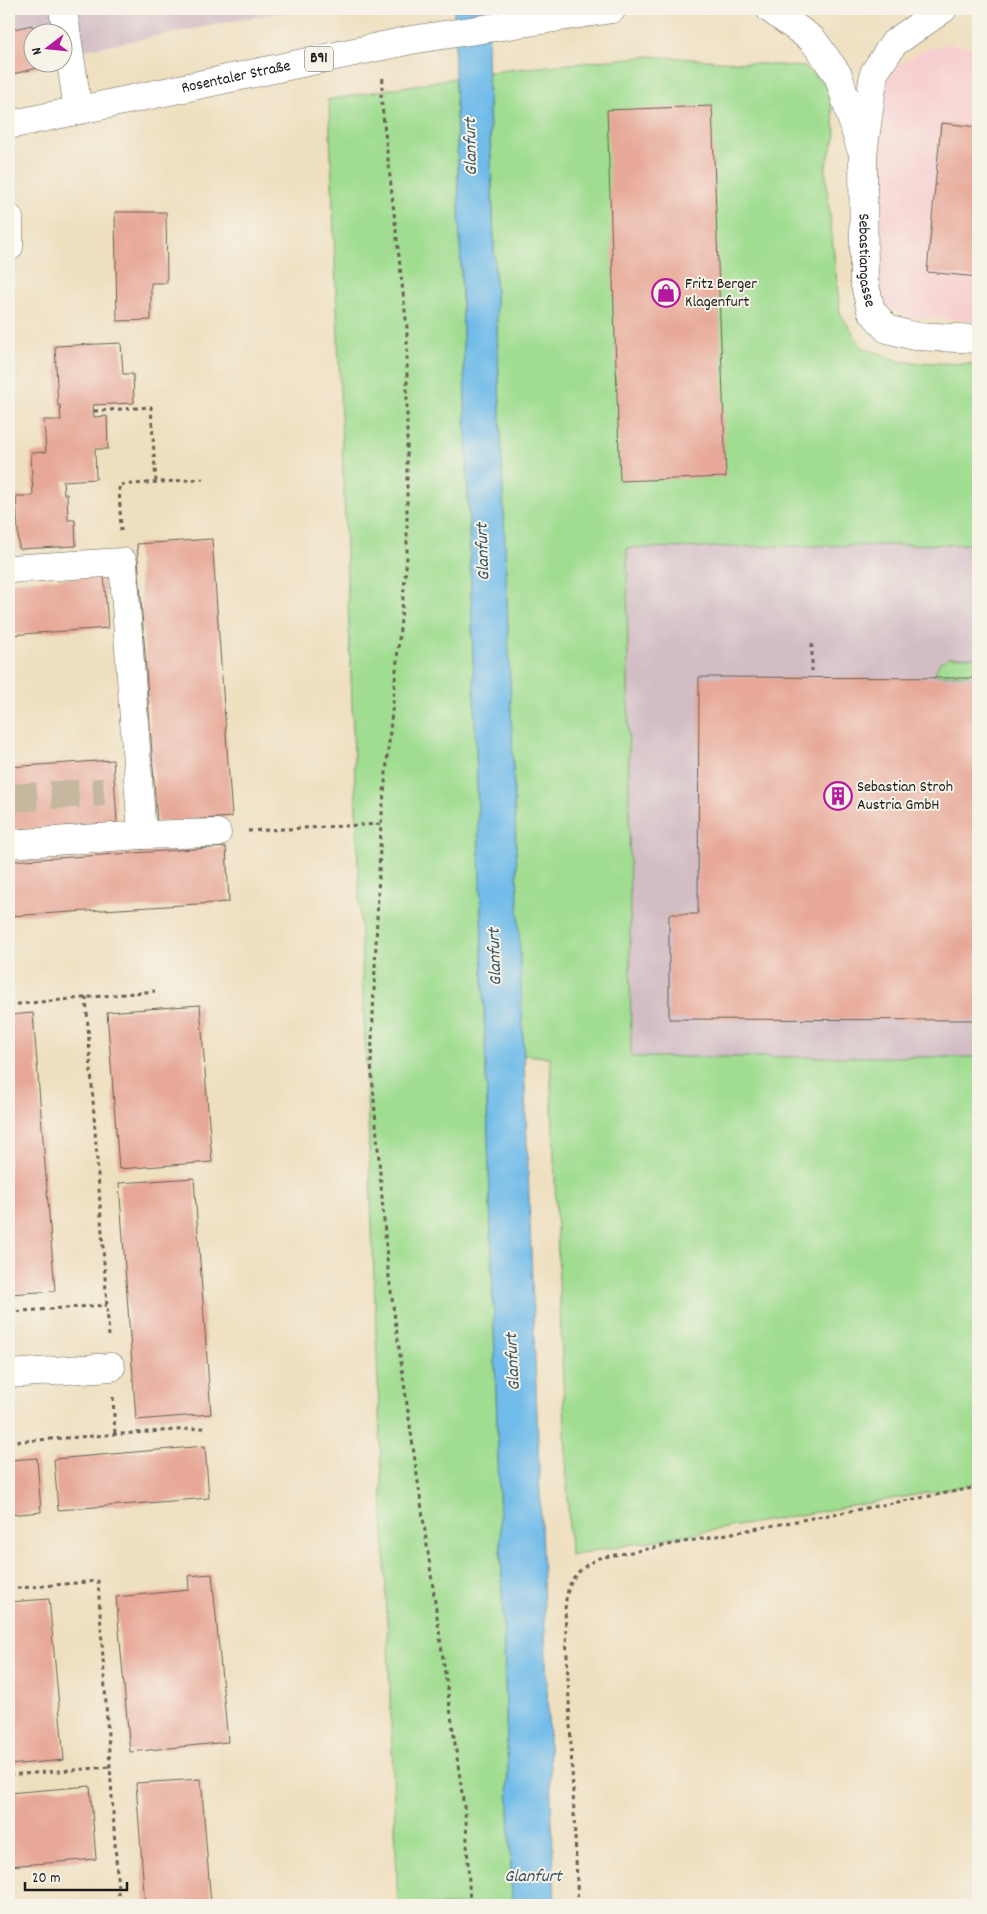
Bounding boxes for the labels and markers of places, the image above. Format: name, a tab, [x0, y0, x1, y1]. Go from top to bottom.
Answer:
place label: Fritz Berger Klagenfurt	[685, 273, 757, 314]
shop icon: Fritz Berger Klagenfurt	[651, 278, 681, 308]
place label: Sebastian Stroh Austria GmbH	[857, 776, 953, 817]
building icon: Sebastian Stroh Austria GmbH	[823, 781, 853, 811]

